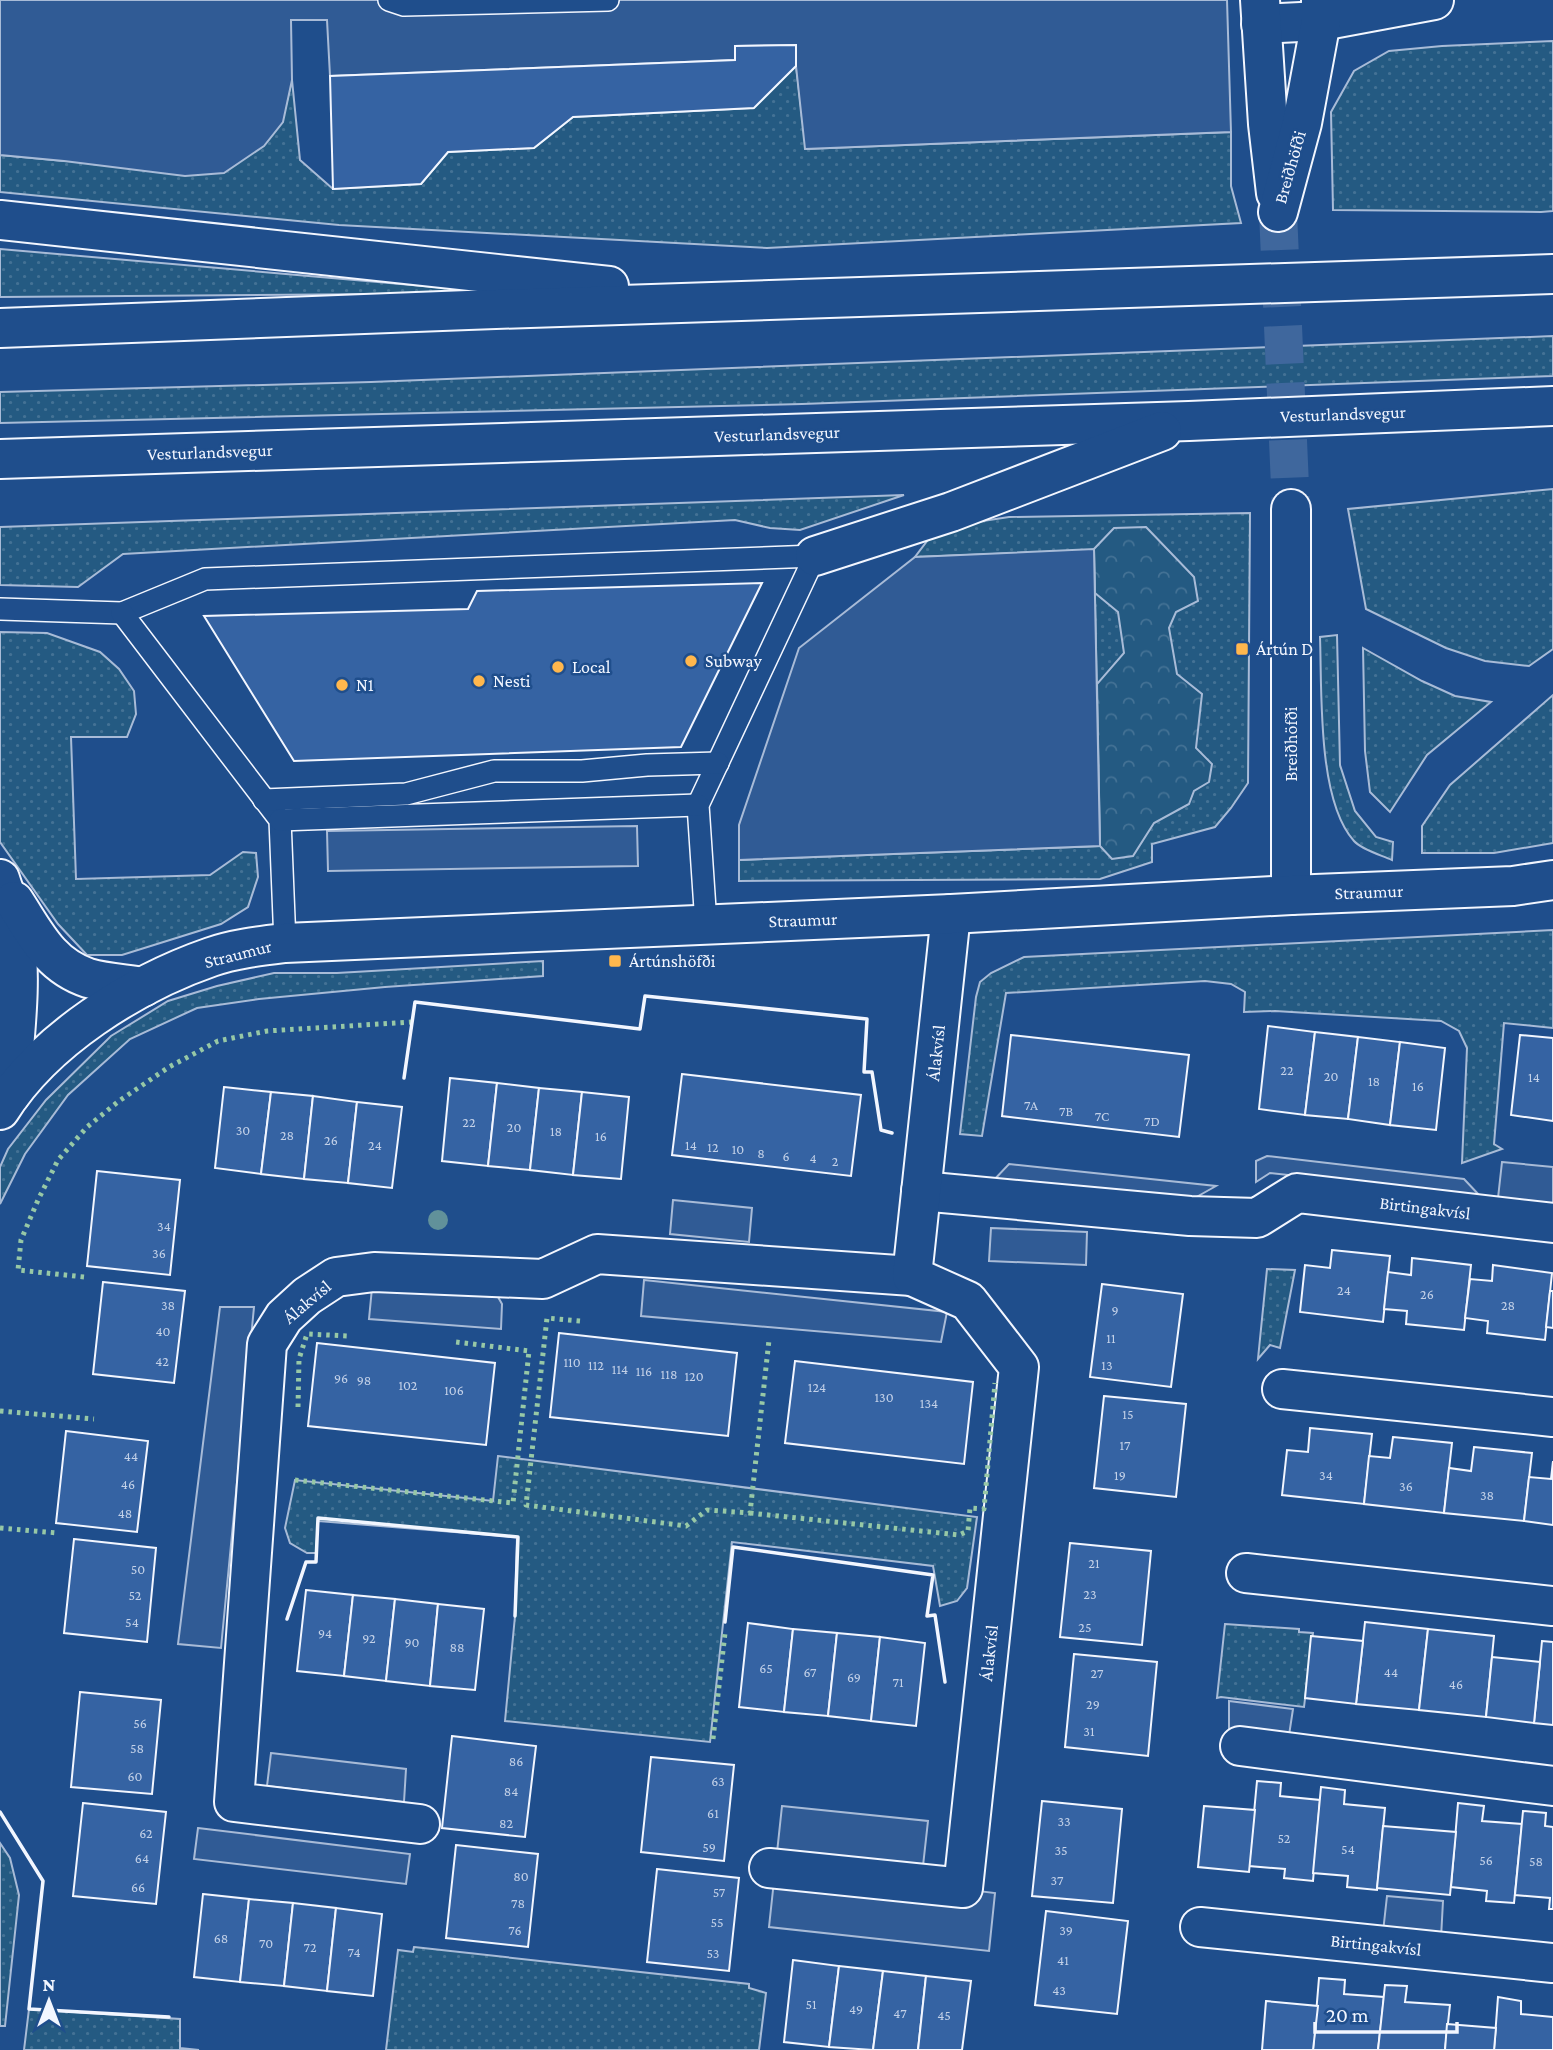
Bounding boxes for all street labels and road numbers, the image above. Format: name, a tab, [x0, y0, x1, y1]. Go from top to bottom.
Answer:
street label: Breiðhöfði	[1270, 128, 1310, 206]
street label: Vesturlandsvegur	[1280, 402, 1407, 426]
street label: Vesturlandsvegur	[714, 422, 841, 446]
street label: Vesturlandsvegur	[147, 440, 274, 464]
street label: Breiðhöfði	[1281, 706, 1301, 781]
street label: Straumur	[1334, 881, 1404, 903]
street label: Straumur	[768, 909, 838, 931]
street label: Straumur	[202, 936, 274, 972]
street label: Álakvísl	[923, 1024, 949, 1082]
street label: Birtingakvísl	[1378, 1193, 1472, 1224]
street label: Álakvísl	[279, 1276, 335, 1328]
street label: Álakvísl	[976, 1624, 1002, 1682]
street label: Birtingakvísl	[1330, 1930, 1423, 1960]

